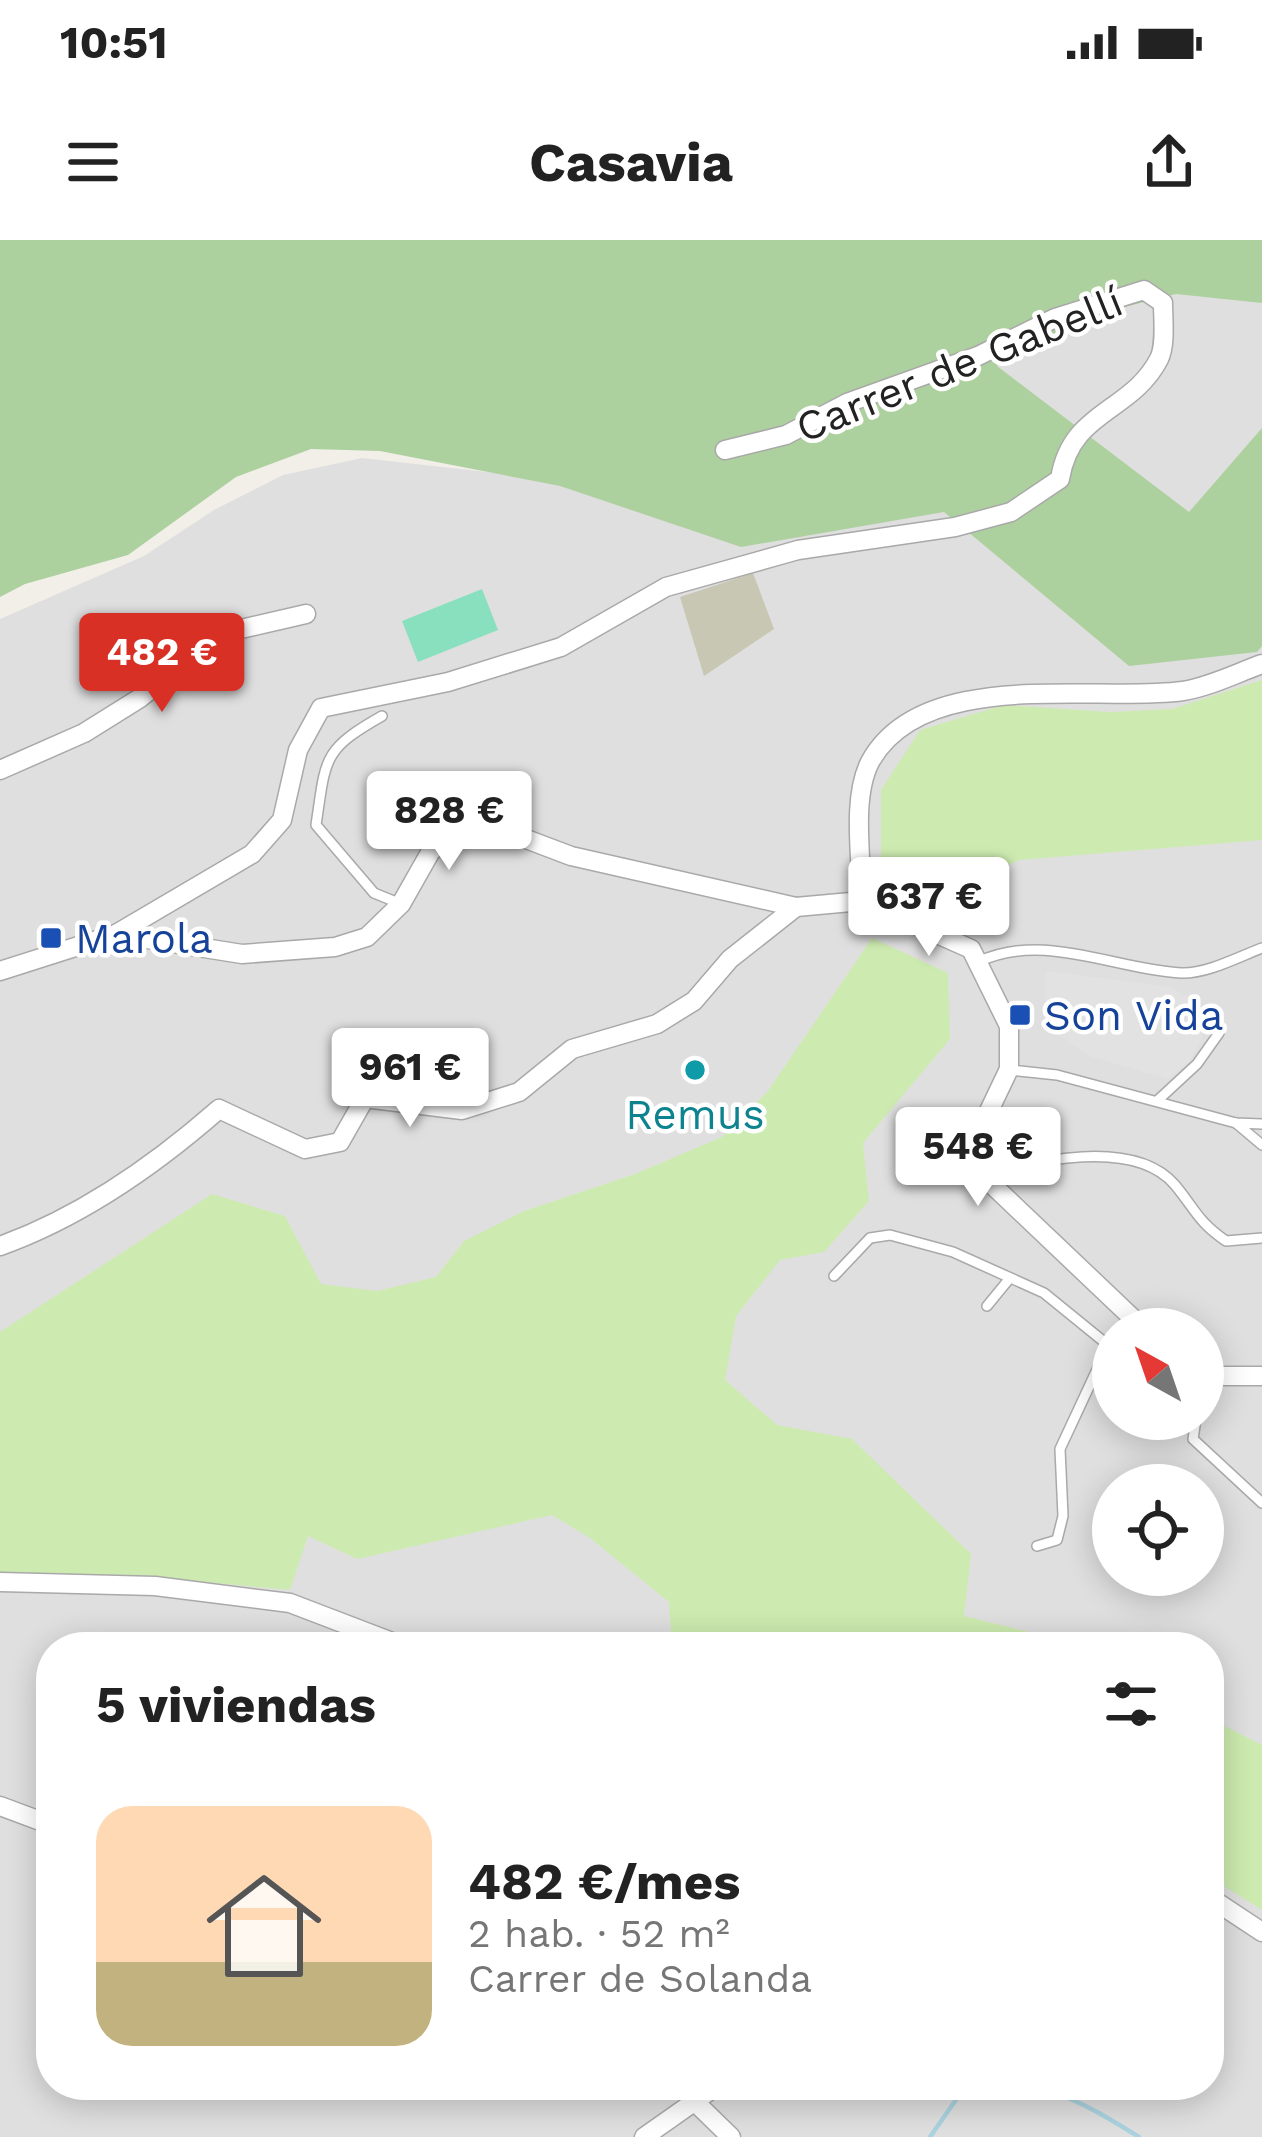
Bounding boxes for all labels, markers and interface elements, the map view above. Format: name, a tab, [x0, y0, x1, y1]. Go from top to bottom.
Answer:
text: 10:51	[60, 16, 168, 69]
icon: menu	[60, 129, 126, 195]
icon: share	[1136, 129, 1202, 195]
text: Casavia	[529, 131, 733, 194]
street label: Carrer de Gabellí	[789, 277, 1129, 452]
pin: 482 €	[78, 613, 246, 715]
text: 482 €	[106, 629, 218, 674]
pin: 828 €	[365, 771, 533, 873]
text: 828 €	[394, 787, 504, 832]
pin: 637 €	[845, 857, 1013, 959]
text: 637 €	[875, 873, 983, 918]
place label: Marola	[75, 914, 213, 963]
marker: Marola	[38, 925, 64, 951]
place label: Son Vida	[1044, 991, 1224, 1040]
marker: Son Vida	[1007, 1002, 1033, 1028]
pin: 961 €	[326, 1028, 494, 1130]
text: 961 €	[359, 1044, 461, 1089]
marker: Remus	[682, 1057, 708, 1083]
place label: Remus	[625, 1090, 765, 1139]
pin: 548 €	[894, 1107, 1062, 1209]
text: 548 €	[923, 1123, 1033, 1168]
north arrow	[1092, 1308, 1224, 1440]
map controls	[1092, 1308, 1224, 1596]
button: locate	[1092, 1464, 1224, 1596]
icon: filters	[1098, 1671, 1164, 1737]
text: 5 viviendas	[96, 1675, 376, 1734]
text: 482 €/mes	[468, 1852, 741, 1911]
icon: home	[192, 1854, 336, 1998]
text: 2 hab. · 52 m²	[468, 1911, 730, 1956]
text: Carrer de Solanda	[468, 1956, 812, 2001]

